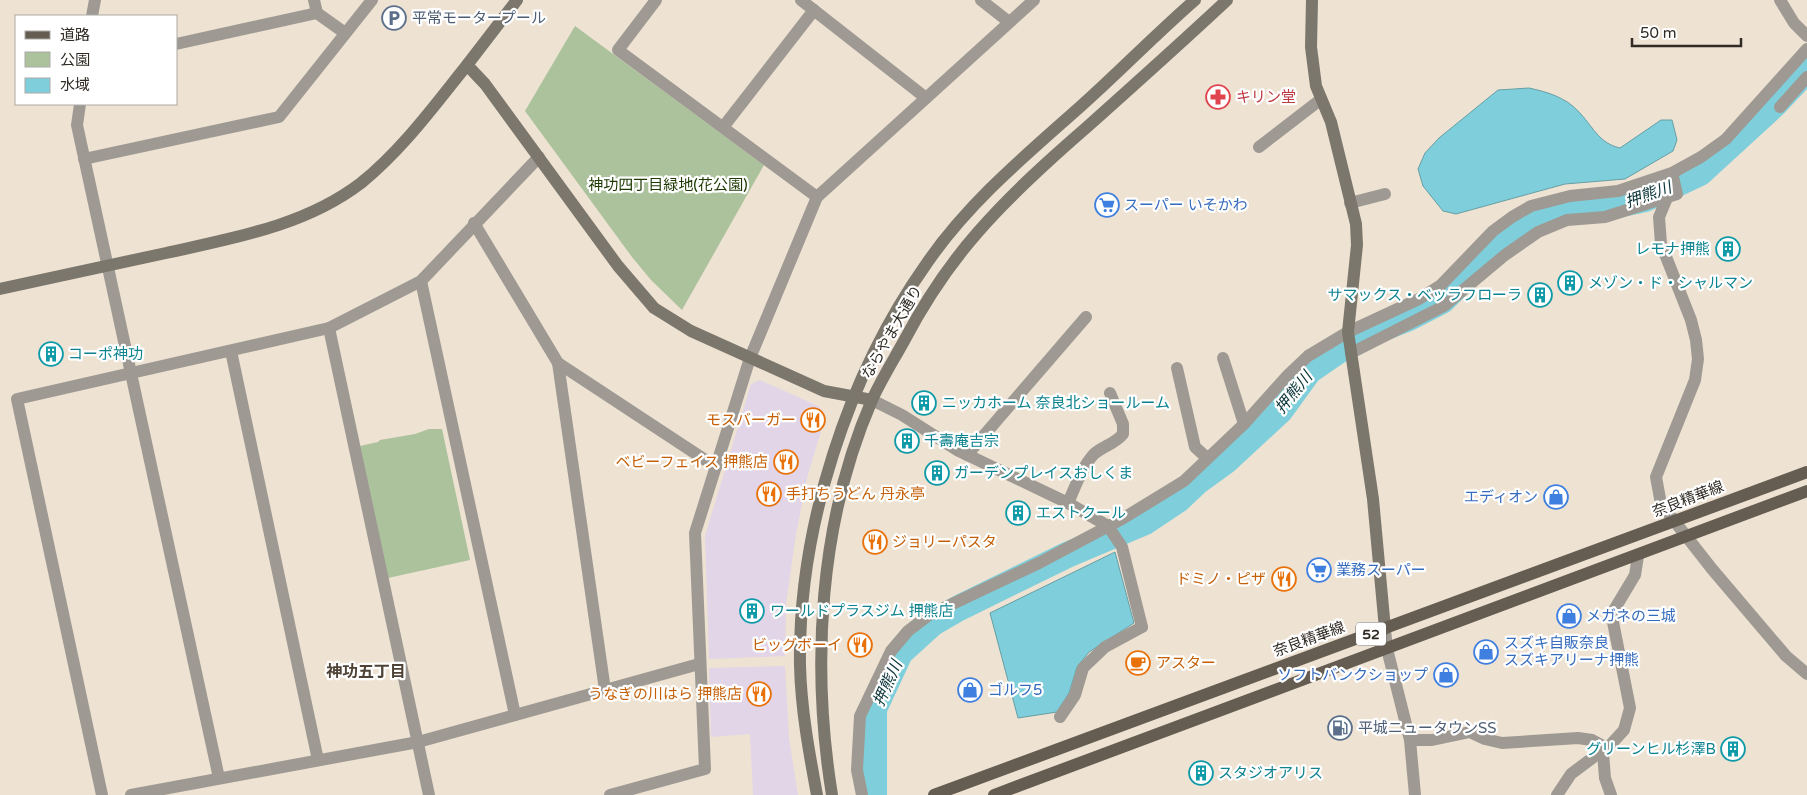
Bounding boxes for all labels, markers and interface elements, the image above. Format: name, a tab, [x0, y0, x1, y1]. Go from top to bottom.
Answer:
parking icon: 平常モータープール	[381, 5, 407, 31]
place label: 平常モータープール	[412, 9, 546, 27]
legend	[15, 15, 178, 105]
scale bar	[1632, 15, 1741, 47]
text: 50 m	[1640, 24, 1677, 42]
text: 道路	[60, 26, 90, 44]
text: 公園	[60, 51, 90, 69]
text: 水域	[60, 76, 90, 94]
pharmacy icon: キリン堂	[1205, 84, 1231, 110]
place label: キリン堂	[1236, 88, 1296, 106]
park label: 神功四丁目緑地(花公園)	[588, 176, 748, 194]
water label: 押熊川	[1622, 177, 1676, 213]
supermarket icon: スーパー いそかわ	[1094, 192, 1120, 218]
place label: スーパー いそかわ	[1124, 196, 1248, 214]
building icon: レモナ押熊	[1715, 236, 1741, 262]
place label: レモナ押熊	[1635, 240, 1710, 258]
building icon: メゾン・ド・シャルマン	[1557, 270, 1583, 296]
place label: メゾン・ド・シャルマン	[1588, 274, 1753, 292]
street label: ならやま大通り	[858, 282, 926, 382]
building icon: サマックス・ベッラフローラ	[1527, 282, 1553, 308]
place label: サマックス・ベッラフローラ	[1327, 286, 1522, 304]
building icon: コーポ神功	[38, 341, 64, 367]
place label: コーポ神功	[68, 345, 143, 363]
water label: 押熊川	[1271, 366, 1318, 418]
building icon: ニッカホーム 奈良北ショールーム	[911, 390, 937, 416]
place label: ニッカホーム 奈良北ショールーム	[942, 394, 1170, 412]
restaurant icon: モスバーガー	[800, 407, 826, 433]
place label: モスバーガー	[706, 411, 796, 429]
building icon: 千壽庵吉宗	[894, 428, 920, 454]
place label: 千壽庵吉宗	[924, 432, 999, 450]
restaurant icon: ベビーフェイス 押熊店	[773, 449, 799, 475]
place label: ベビーフェイス 押熊店	[615, 453, 768, 471]
building icon: ガーデンプレイスおしくま	[924, 460, 950, 486]
place label: ガーデンプレイスおしくま	[954, 464, 1133, 482]
street label: 奈良精華線	[1650, 477, 1726, 521]
restaurant icon: 手打ちうどん 丹永亭	[756, 481, 782, 507]
shop icon: エディオン	[1543, 484, 1569, 510]
place label: 手打ちうどん 丹永亭	[786, 485, 925, 503]
place label: エディオン	[1464, 488, 1538, 506]
building icon: エストクール	[1005, 500, 1031, 526]
place label: エストクール	[1036, 504, 1126, 522]
restaurant icon: ジョリーパスタ	[862, 529, 888, 555]
place label: ジョリーパスタ	[892, 533, 997, 551]
supermarket icon: 業務スーパー	[1306, 557, 1332, 583]
place label: 業務スーパー	[1336, 561, 1426, 579]
restaurant icon: ドミノ・ピザ	[1271, 566, 1297, 592]
place label: ドミノ・ピザ	[1176, 570, 1266, 588]
building icon: ワールドプラスジム 押熊店	[739, 598, 765, 624]
place label: ワールドプラスジム 押熊店	[770, 602, 954, 620]
shop icon: メガネの三城	[1556, 603, 1582, 629]
place label: メガネの三城	[1586, 607, 1676, 625]
street label: 奈良精華線	[1271, 618, 1347, 660]
road number: 52	[1356, 622, 1386, 646]
restaurant icon: ビッグボーイ	[847, 632, 873, 658]
place label: スズキ自販奈良 スズキアリーナ押熊	[1504, 634, 1639, 669]
place label: ビッグボーイ	[752, 636, 842, 654]
shop icon: スズキ自販奈良 スズキアリーナ押熊	[1473, 639, 1499, 665]
cafe icon: アスター	[1125, 650, 1151, 676]
place label: アスター	[1156, 654, 1216, 672]
water label: 押熊川	[869, 656, 908, 709]
district label: 神功五丁目	[326, 662, 406, 682]
shop icon: ソフトバンクショップ	[1433, 662, 1459, 688]
place label: ソフトバンクショップ	[1277, 666, 1428, 684]
shop icon: ゴルフ5	[957, 677, 983, 703]
restaurant icon: うなぎの川はら 押熊店	[746, 681, 772, 707]
place label: ゴルフ5	[988, 681, 1042, 699]
place label: うなぎの川はら 押熊店	[588, 685, 742, 703]
fuel station icon: 平城ニュータウンSS	[1327, 715, 1353, 741]
place label: 平城ニュータウンSS	[1358, 719, 1496, 737]
building icon: グリーンヒル杉澤B	[1720, 736, 1746, 762]
place label: グリーンヒル杉澤B	[1586, 740, 1716, 758]
building icon: スタジオアリス	[1188, 760, 1214, 786]
place label: スタジオアリス	[1218, 764, 1323, 782]

